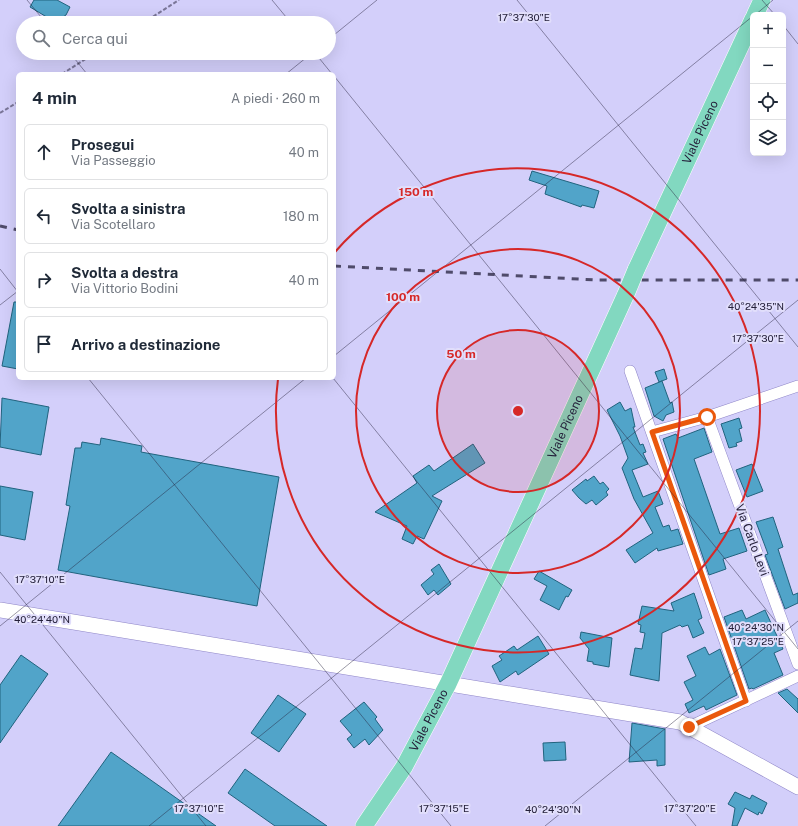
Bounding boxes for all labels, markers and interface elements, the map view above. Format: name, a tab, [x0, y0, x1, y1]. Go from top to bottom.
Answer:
text: 17°37'30"E	[498, 11, 550, 23]
map controls	[750, 12, 786, 156]
button: +	[750, 12, 786, 48]
search box	[16, 16, 336, 60]
icon: search	[30, 27, 52, 49]
text: Cerca qui	[62, 30, 128, 47]
button: −	[750, 48, 786, 84]
button: locate	[750, 84, 786, 120]
text: 4 min	[32, 88, 77, 108]
text: A piedi · 260 m	[231, 91, 320, 106]
street label: Viale Piceno	[679, 98, 721, 166]
button: layers	[750, 120, 786, 156]
text: Prosegui	[71, 136, 134, 153]
icon: ahead	[33, 141, 55, 163]
text: 40 m	[288, 145, 319, 160]
text: Via Passeggio	[71, 153, 156, 168]
text: 150 m	[399, 185, 433, 199]
text: Svolta a sinistra	[71, 200, 185, 217]
icon: left	[33, 205, 55, 227]
text: 180 m	[283, 209, 319, 224]
text: Via Scotellaro	[71, 217, 155, 232]
text: Svolta a destra	[71, 264, 178, 281]
icon: right	[33, 269, 55, 291]
text: 40 m	[288, 273, 319, 288]
text: Via Vittorio Bodini	[71, 281, 178, 296]
text: 100 m	[386, 290, 420, 304]
text: 40°24'35"N	[728, 300, 784, 312]
text: 17°37'30"E	[732, 332, 784, 344]
icon: arrive	[33, 333, 55, 355]
text: Arrivo a destinazione	[71, 336, 220, 353]
text: 50 m	[446, 347, 476, 361]
street label: Viale Piceno	[545, 393, 586, 461]
centre of rings	[511, 404, 525, 418]
route start	[698, 408, 716, 426]
street label: Via Carlo Levi	[733, 502, 771, 578]
text: 17°37'10"E	[15, 573, 65, 585]
text: 40°24'40"N	[14, 613, 70, 625]
text: 40°24'30"N	[728, 621, 784, 633]
text: 17°37'25"E	[732, 635, 784, 647]
street label: Viale Piceno	[406, 687, 451, 754]
route end	[680, 718, 698, 736]
text: 17°37'10"E	[174, 802, 224, 814]
text: 17°37'15"E	[419, 802, 469, 814]
text: 17°37'20"E	[664, 802, 716, 814]
text: 40°24'30"N	[525, 803, 581, 815]

